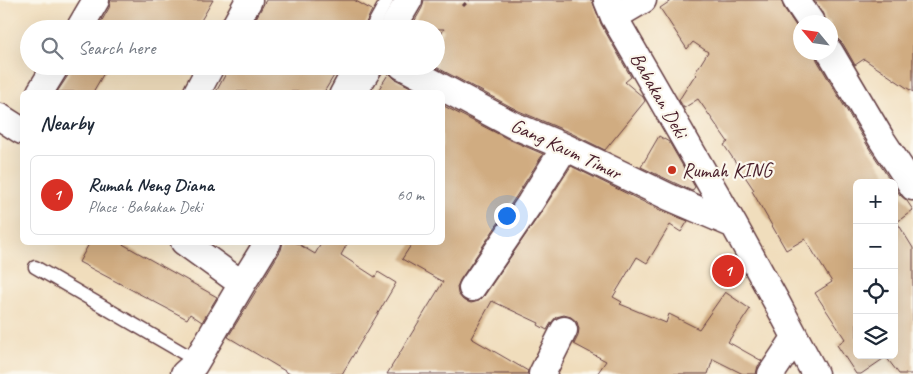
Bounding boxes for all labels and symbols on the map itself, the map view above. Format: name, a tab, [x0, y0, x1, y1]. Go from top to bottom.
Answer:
north arrow	[793, 15, 838, 60]
street label: Babakan Deki	[625, 48, 695, 144]
street label: Gang Kaum Timur	[507, 113, 627, 186]
place label: Rumah KING	[682, 158, 774, 183]
marker: Rumah KING	[666, 164, 678, 176]
your location	[494, 203, 520, 229]
pin: 1	[712, 252, 744, 290]

